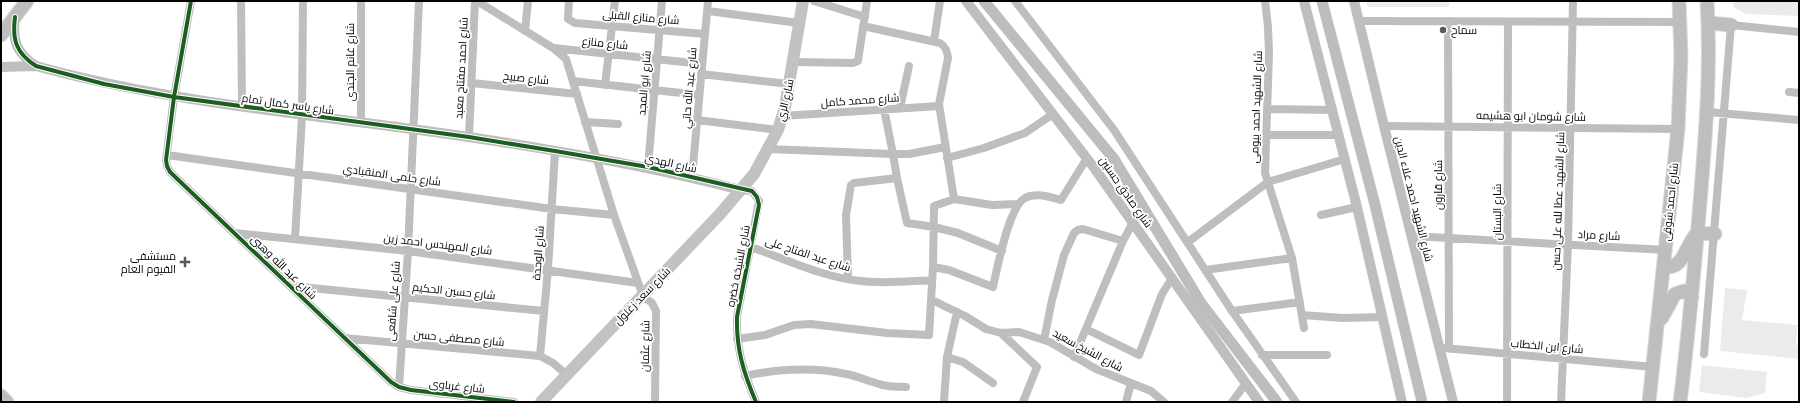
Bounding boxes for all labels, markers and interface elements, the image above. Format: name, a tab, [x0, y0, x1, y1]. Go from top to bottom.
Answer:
street label: شارع منازع القبلى	[602, 8, 680, 28]
street label: شارع احمد مفتاح معبد	[452, 17, 472, 119]
street label: شارع غانم الجندى	[344, 23, 358, 101]
place label: سماح	[1451, 24, 1477, 38]
marker: سماح	[1438, 25, 1448, 35]
street label: شارع منازع	[581, 35, 629, 53]
street label: شارع عبد الله حاتي	[677, 47, 702, 129]
street label: شارع ابو المجد	[635, 50, 655, 116]
street label: شارع الشهيد احمد بيومى	[1248, 50, 1266, 164]
street label: شارع صبيح	[502, 70, 550, 88]
street label: شارع الري	[774, 78, 799, 123]
street label: شارع محمد كامل	[820, 91, 900, 111]
street label: شارع ياسر كمال تمام	[241, 92, 335, 118]
street label: شارع شومان ابو هشيمه	[1476, 109, 1586, 125]
street label: شارع الشهيد عطا لله على حسن	[1550, 132, 1568, 271]
street label: شارع الشهيد احمد علاء الدين	[1391, 135, 1435, 263]
street label: شارع الهدي	[643, 151, 698, 178]
street label: شارع صادق حسنين	[1095, 154, 1155, 231]
street label: شارع قارون	[1432, 160, 1446, 210]
street label: شارع حلمى المنقبادي	[342, 162, 442, 191]
street label: شارع احمد شوقى	[1660, 162, 1682, 242]
street label: شارع البستان	[1491, 184, 1505, 240]
street label: شارع الشيخه خضره	[724, 224, 754, 308]
street label: شارع الوحدة	[530, 225, 548, 281]
street label: شارع مراد	[1577, 228, 1621, 244]
street label: شارع عبد الله وهبى	[247, 231, 321, 303]
street label: شارع المهندس احمد زين	[383, 231, 493, 259]
street label: شارع عبد الفتاح على	[763, 235, 852, 275]
place label: مستشفى الفيوم العام	[121, 250, 176, 277]
marker: مستشفى الفيوم العام	[179, 256, 191, 268]
street label: شارع على شافعى	[384, 260, 404, 342]
street label: شارع سعد زغلول	[612, 265, 674, 329]
street label: شارع حسين الحكيم	[412, 281, 496, 303]
street label: شارع عثمان	[639, 320, 653, 372]
street label: شارع الشيخ سعيد	[1050, 326, 1125, 375]
street label: شارع مصطفى حسن	[413, 328, 505, 350]
street label: شارع ابن الخطاب	[1510, 337, 1584, 357]
street label: شارع غرباوى	[428, 377, 485, 397]

